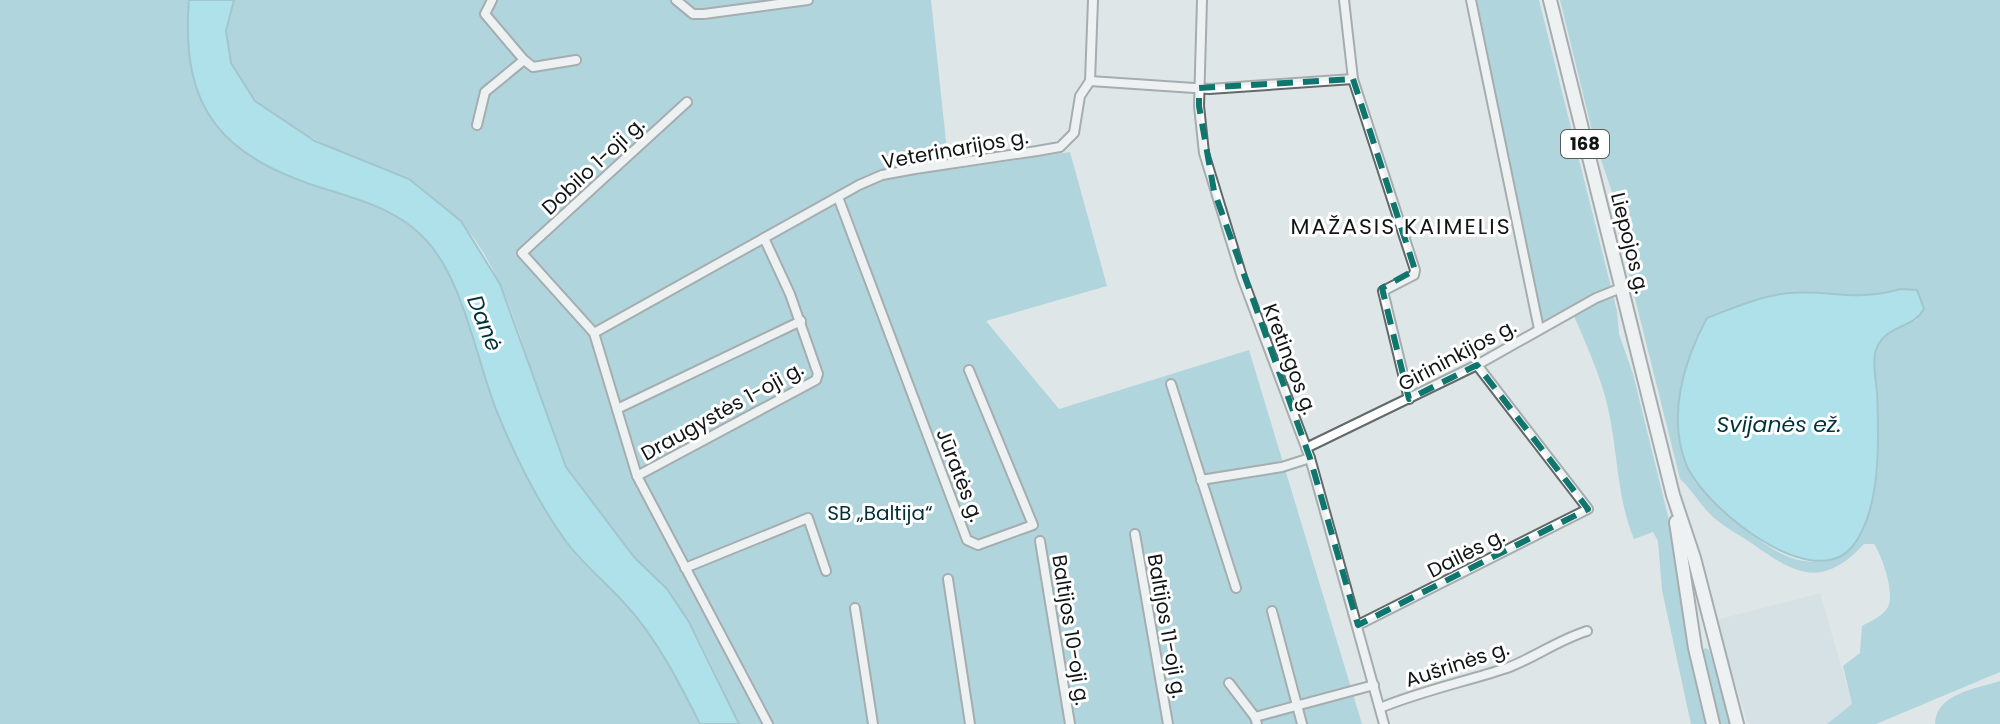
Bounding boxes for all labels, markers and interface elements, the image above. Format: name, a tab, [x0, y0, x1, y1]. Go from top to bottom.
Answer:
street label: Dobilo 1-oji g.	[535, 111, 651, 221]
street label: Veterinarijos g.	[880, 122, 1030, 176]
road number: 168	[1561, 130, 1609, 158]
street label: Liepojos g.	[1604, 189, 1656, 297]
district label: MAŽASIS KAIMELIS	[1290, 211, 1512, 242]
water label: Danė	[459, 290, 510, 356]
street label: Kretingos g.	[1256, 300, 1324, 418]
street label: Girininkijos g.	[1393, 312, 1521, 398]
street label: Draugystės 1-oji g.	[636, 355, 808, 467]
water label: Svijanės ež.	[1717, 409, 1841, 440]
street label: Jūratės g.	[929, 424, 991, 526]
park label: SB „Baltija“	[827, 499, 933, 527]
street label: Dailės g.	[1422, 522, 1510, 584]
street label: Baltijos 11-oji g.	[1141, 552, 1193, 700]
street label: Baltijos 10-oji g.	[1045, 553, 1097, 707]
street label: Aušrinės g.	[1401, 634, 1513, 694]

